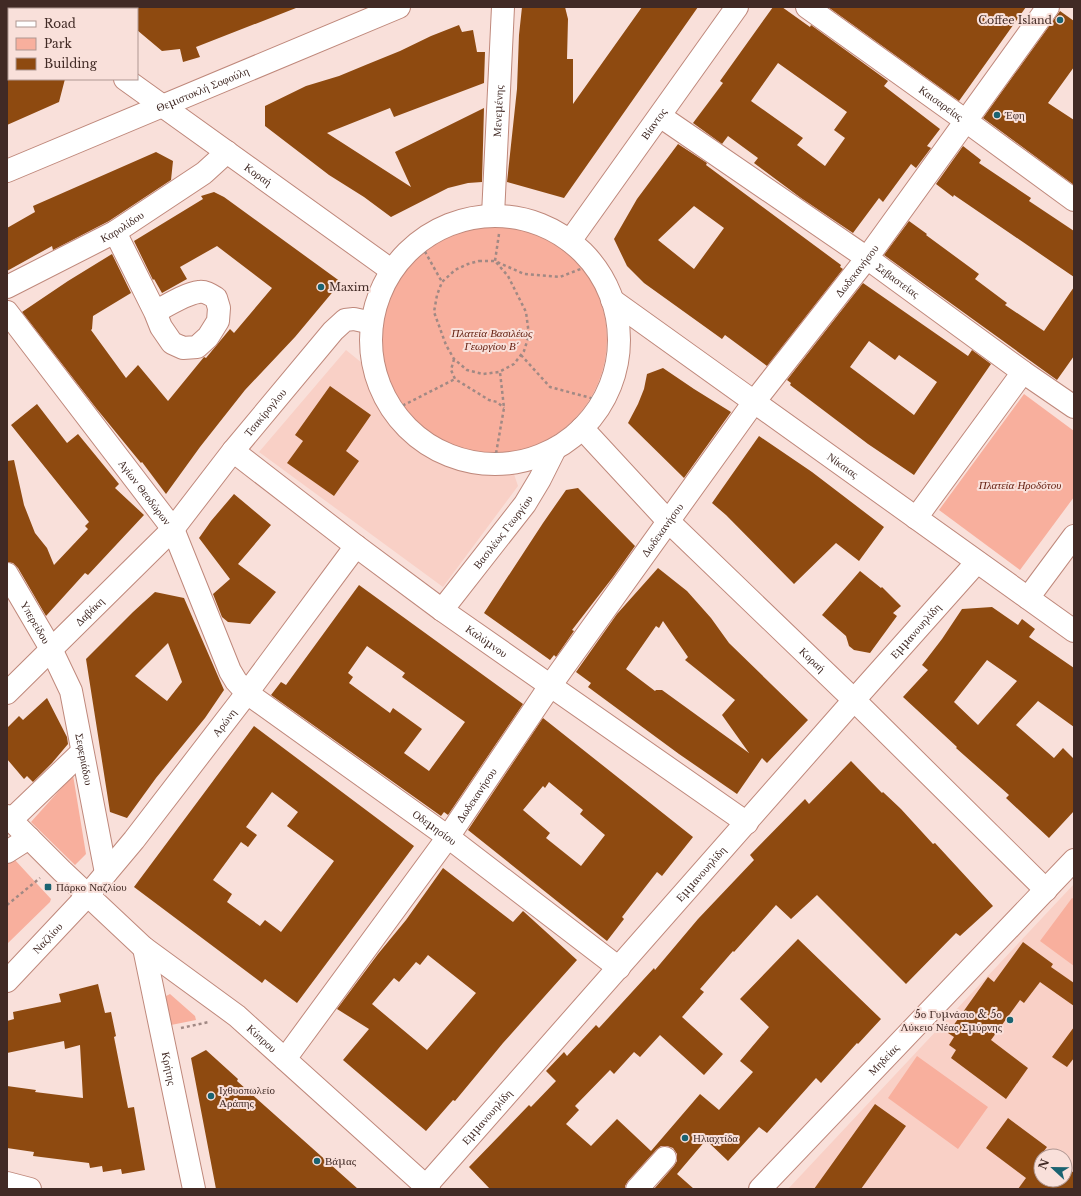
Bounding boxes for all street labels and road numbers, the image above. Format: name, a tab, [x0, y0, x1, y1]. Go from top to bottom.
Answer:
street label: Θεμιστοκλή Σοφούλη	[154, 63, 251, 115]
street label: Καισαρείας	[916, 83, 967, 124]
street label: Μενεμένης	[490, 84, 506, 137]
street label: Βίαντος	[638, 105, 670, 142]
street label: Κοραή	[242, 160, 275, 189]
street label: Καρολίδου	[98, 208, 147, 245]
street label: Δωδεκανήσου	[832, 241, 882, 300]
street label: Σεβαστείας	[873, 260, 923, 301]
street label: Τσακίρογλου	[241, 385, 290, 439]
street label: Νίκαιας	[824, 449, 862, 482]
street label: Αγίων Θεοδώρων	[115, 457, 174, 528]
street label: Βασιλέως Γεωργίου	[470, 492, 536, 572]
street label: Δωδεκανήσου	[638, 500, 687, 559]
street label: Δαβάκη	[72, 594, 107, 629]
street label: Υπερείδου	[17, 598, 54, 647]
street label: Εμμανουηλίδη	[887, 600, 944, 662]
street label: Καλύμνου	[463, 622, 511, 661]
street label: Κοραή	[797, 644, 828, 676]
street label: Αρώνη	[209, 706, 240, 739]
street label: Σεφεριάδου	[72, 732, 96, 787]
street label: Δωδεκανήσου	[453, 765, 500, 825]
street label: Οδεμησίου	[410, 807, 460, 849]
street label: Εμμανουηλίδη	[673, 843, 729, 904]
street label: Ναζλίου	[29, 919, 66, 957]
street label: Κύπρου	[244, 1021, 280, 1056]
street label: Μηδείας	[865, 1040, 902, 1078]
street label: Κρήτης	[159, 1050, 179, 1087]
street label: Εμμανουηλίδη	[459, 1086, 515, 1148]

